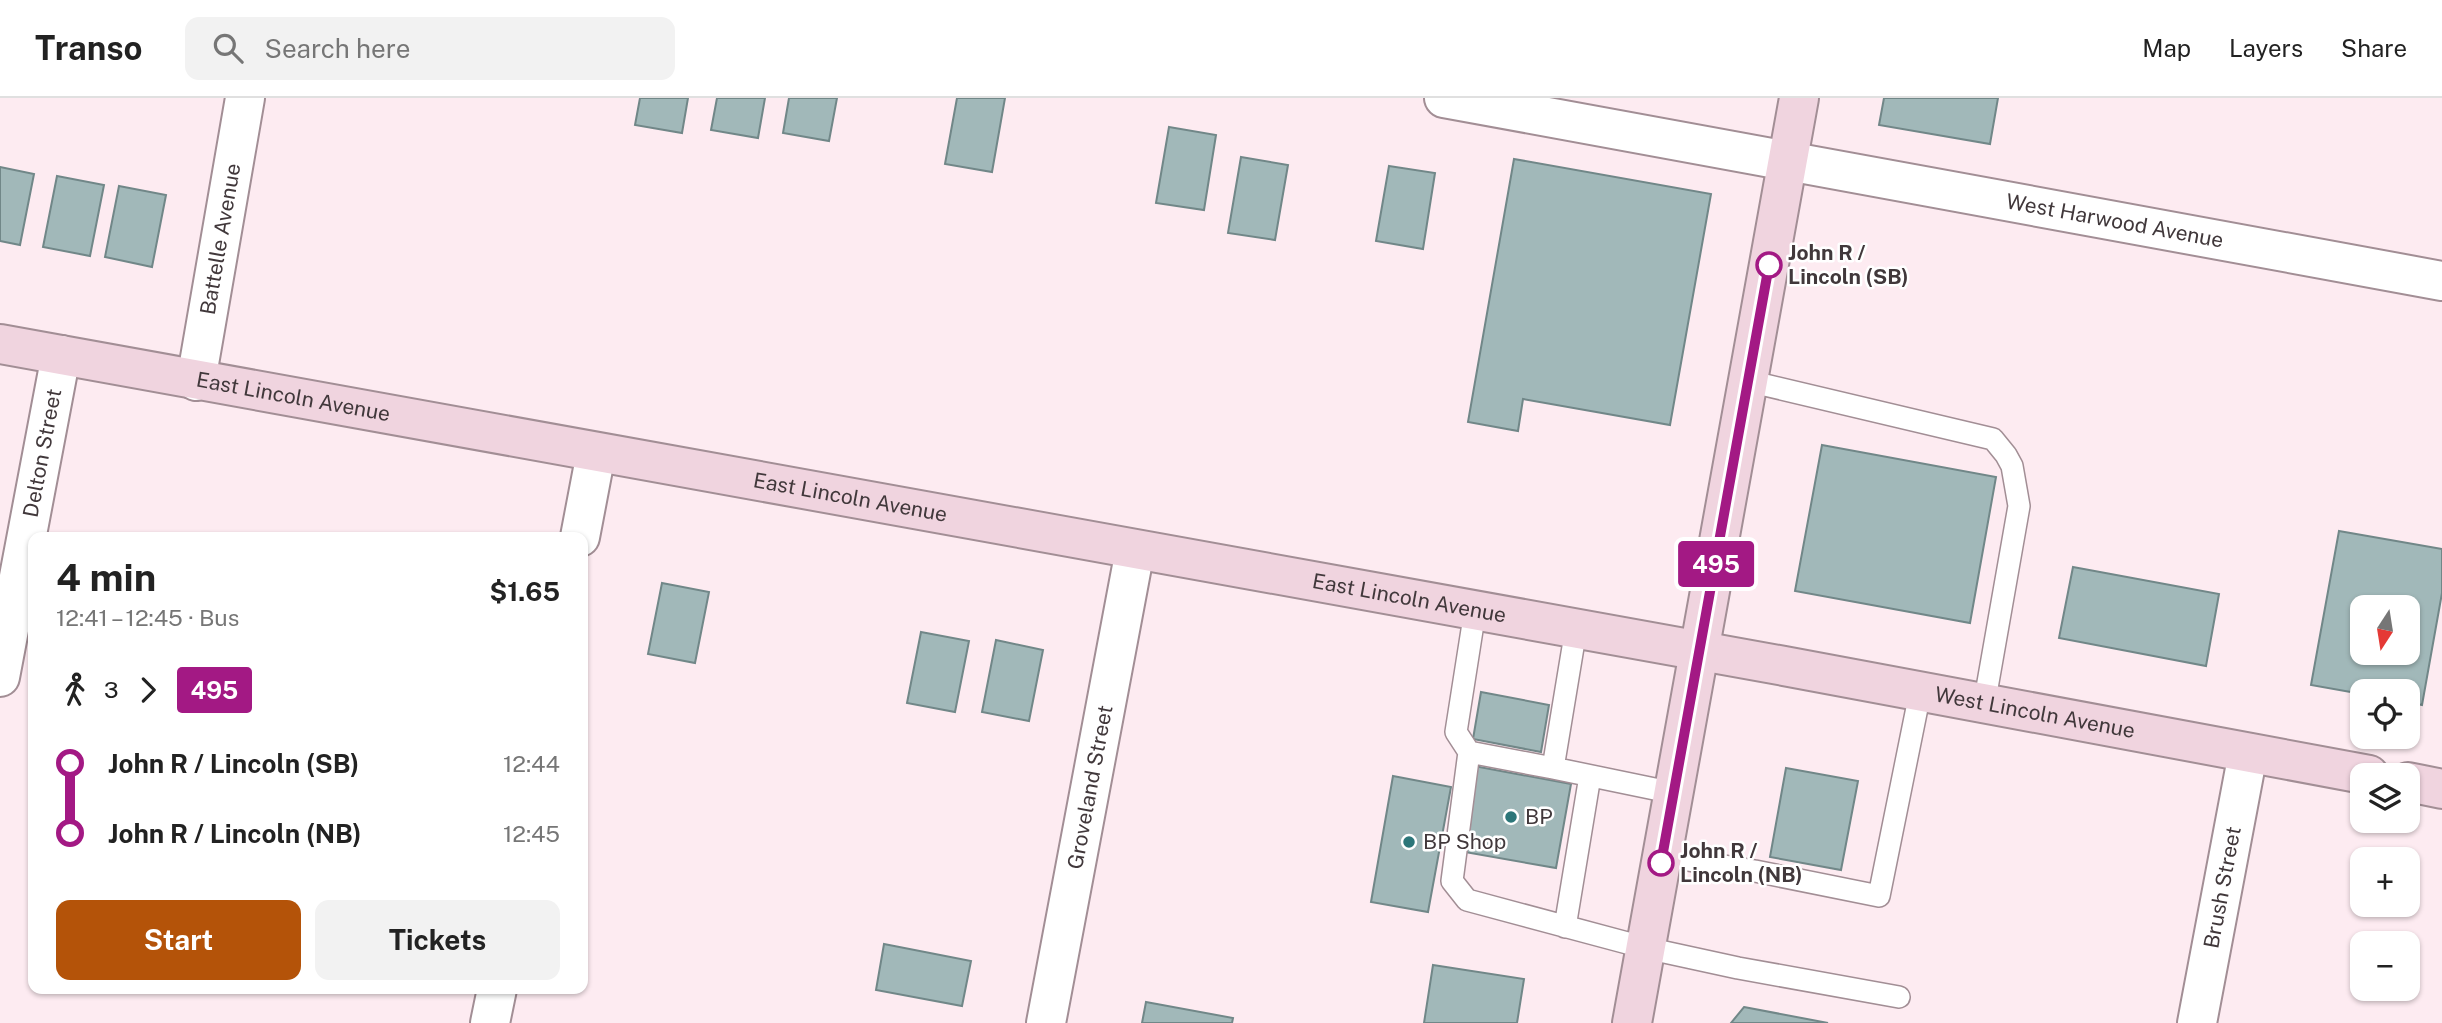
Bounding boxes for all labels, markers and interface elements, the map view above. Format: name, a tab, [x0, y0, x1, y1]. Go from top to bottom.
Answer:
search box	[185, 17, 675, 80]
text: Transo	[35, 29, 143, 67]
icon: search	[209, 29, 247, 67]
text: Search here	[265, 33, 411, 64]
text: Map	[2142, 34, 2191, 62]
text: Layers	[2229, 34, 2303, 62]
text: Share	[2341, 34, 2407, 62]
street label: Battelle Avenue	[195, 161, 245, 317]
street label: West Harwood Avenue	[2004, 188, 2226, 253]
place label: John R / Lincoln (SB)	[1788, 240, 1909, 289]
marker: John R / Lincoln (SB)	[1756, 252, 1782, 278]
street label: East Lincoln Avenue	[194, 367, 392, 426]
street label: Delton Street	[18, 386, 66, 519]
street label: East Lincoln Avenue	[751, 467, 949, 527]
line badge: 495	[1676, 541, 1756, 587]
text: 495	[1692, 550, 1740, 578]
text: 4 min	[56, 555, 156, 600]
street label: East Lincoln Avenue	[1310, 568, 1508, 628]
text: $1.65	[489, 576, 560, 607]
north arrow	[2350, 595, 2420, 665]
map controls	[2350, 595, 2420, 1001]
text: 12:41 – 12:45 · Bus	[56, 604, 239, 631]
icon: walk	[56, 671, 94, 709]
icon: forward	[129, 671, 167, 709]
text: 3	[104, 676, 119, 703]
text: 495	[191, 676, 238, 704]
button: locate	[2350, 679, 2420, 749]
street label: West Lincoln Avenue	[1933, 681, 2137, 743]
street label: Groveland Street	[1062, 703, 1118, 871]
text: John R / Lincoln (SB)	[108, 748, 359, 779]
text: 12:44	[503, 750, 560, 777]
button: layers	[2350, 763, 2420, 833]
place label: BP	[1525, 804, 1553, 829]
marker: BP	[1503, 809, 1519, 825]
text: John R / Lincoln (NB)	[108, 818, 362, 849]
text: 12:45	[503, 820, 560, 847]
street label: Brush Street	[2198, 824, 2246, 950]
place label: BP Shop	[1423, 829, 1506, 854]
marker: BP Shop	[1401, 834, 1417, 850]
place label: John R / Lincoln (NB)	[1680, 838, 1803, 887]
button: +	[2350, 847, 2420, 917]
marker: John R / Lincoln (NB)	[1648, 850, 1674, 876]
button: Start	[56, 900, 301, 980]
button: Tickets	[315, 900, 560, 980]
button: −	[2350, 931, 2420, 1001]

